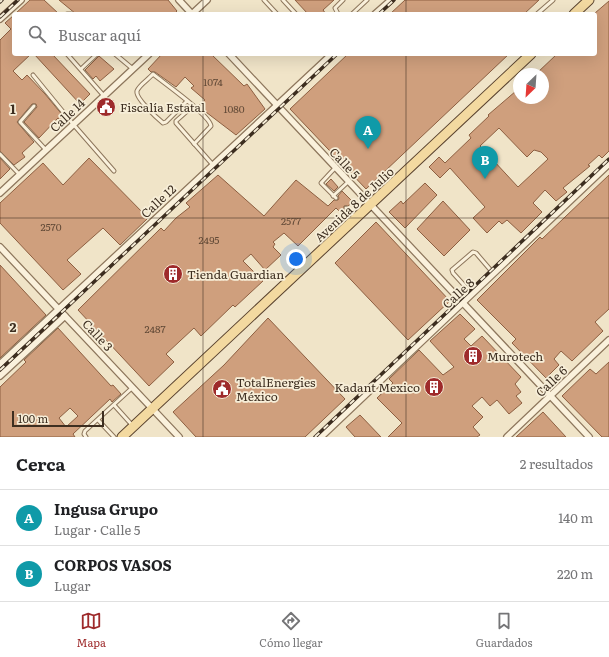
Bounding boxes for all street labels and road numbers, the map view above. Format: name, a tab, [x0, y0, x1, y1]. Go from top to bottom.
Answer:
street label: Calle 14	[45, 94, 89, 136]
street label: Calle 5	[326, 143, 364, 183]
street label: Avenida 8 de Julio	[310, 162, 398, 246]
street label: Calle 12	[136, 180, 180, 222]
street label: Calle 8	[438, 273, 478, 313]
street label: Calle 3	[79, 315, 117, 355]
street label: Calle 6	[531, 361, 571, 401]

